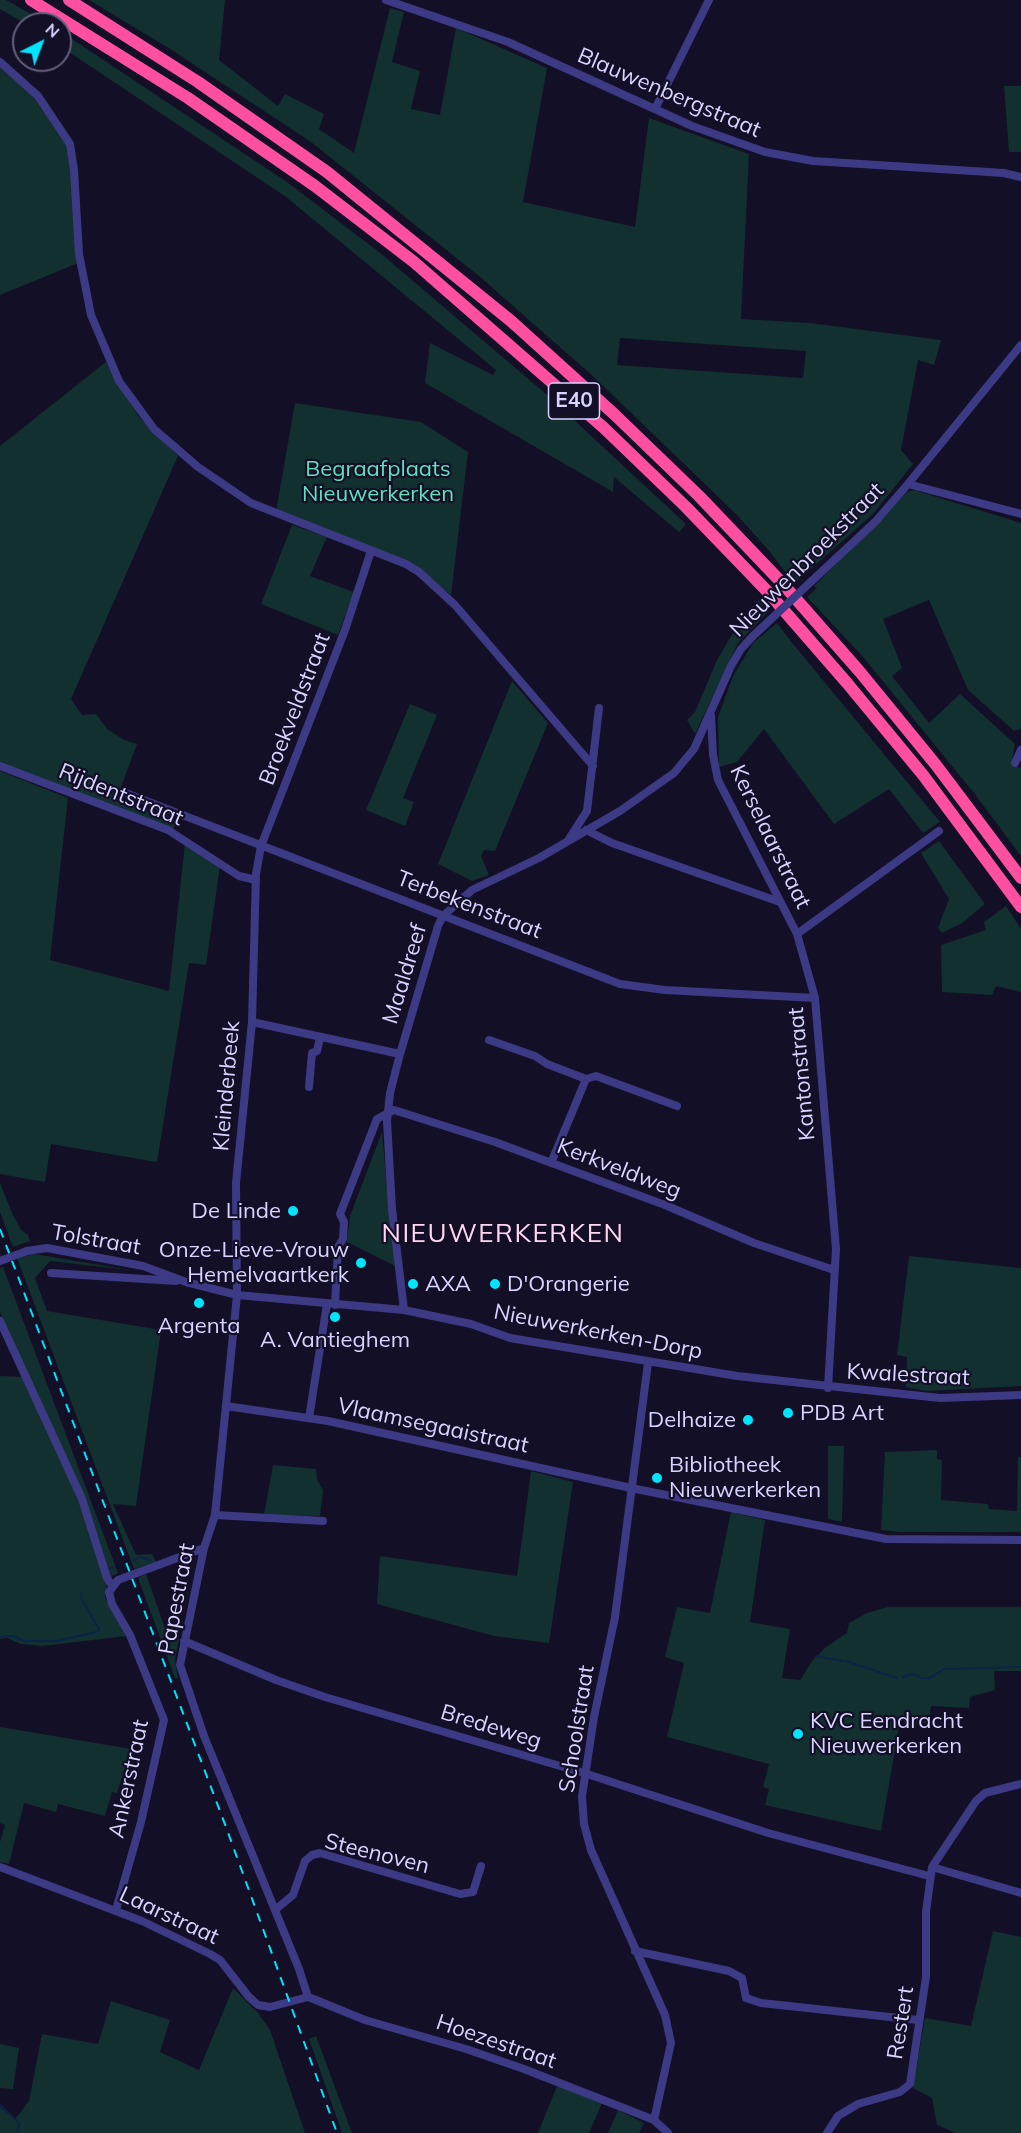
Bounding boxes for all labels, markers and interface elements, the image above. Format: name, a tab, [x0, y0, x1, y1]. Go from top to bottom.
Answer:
north arrow	[12, 12, 72, 72]
text: N	[42, 19, 64, 42]
street label: Blauwenbergstraat	[573, 42, 765, 144]
road number: E40	[548, 383, 600, 419]
park label: Begraafplaats Nieuwerkerken	[302, 456, 454, 508]
street label: Nieuwenbroekstraat	[724, 477, 890, 643]
street label: Broekveldstraat	[254, 629, 336, 789]
street label: Rijdentstraat	[55, 758, 187, 832]
street label: Kerselaarstraat	[724, 761, 816, 913]
street label: Terbekenstraat	[393, 865, 545, 945]
street label: Maaldreef	[377, 921, 433, 1027]
street label: Kantonstraat	[783, 1006, 821, 1142]
street label: Kleinderbeek	[208, 1020, 246, 1152]
street label: Kerkveldweg	[553, 1133, 685, 1205]
place label: De Linde	[192, 1198, 281, 1224]
marker: De Linde	[286, 1204, 300, 1218]
district label: NIEUWERKERKEN	[381, 1218, 625, 1250]
street label: Tolstraat	[49, 1219, 143, 1261]
place label: Onze-Lieve-Vrouw Hemelvaartkerk	[159, 1237, 349, 1288]
marker: Onze-Lieve-Vrouw Hemelvaartkerk	[354, 1256, 368, 1270]
place label: AXA	[425, 1271, 471, 1297]
place label: D'Orangerie	[507, 1271, 630, 1297]
marker: AXA	[406, 1277, 420, 1291]
marker: D'Orangerie	[488, 1277, 502, 1291]
marker: Argenta	[192, 1296, 206, 1310]
street label: Nieuwerkerken-Dorp	[492, 1299, 704, 1365]
marker: A. Vantieghem	[328, 1310, 342, 1324]
place label: Argenta	[157, 1313, 241, 1339]
place label: A. Vantieghem	[260, 1327, 410, 1353]
street label: Kwalestraat	[846, 1359, 970, 1391]
street label: Vlaamsegaaistraat	[335, 1393, 531, 1459]
place label: PDB Art	[800, 1400, 884, 1426]
marker: PDB Art	[781, 1406, 795, 1420]
place label: Delhaize	[648, 1407, 736, 1433]
marker: Delhaize	[741, 1413, 755, 1427]
place label: Bibliotheek Nieuwerkerken	[669, 1452, 821, 1504]
marker: Bibliotheek Nieuwerkerken	[650, 1471, 664, 1485]
street label: Papestraat	[153, 1541, 201, 1657]
street label: Schoolstraat	[554, 1664, 600, 1794]
street label: Bredeweg	[437, 1699, 545, 1755]
place label: KVC Eendracht Nieuwerkerken	[810, 1708, 963, 1760]
street label: Ankerstraat	[104, 1717, 154, 1841]
marker: KVC Eendracht Nieuwerkerken	[791, 1727, 805, 1741]
street label: Steenoven	[322, 1828, 432, 1880]
street label: Laarstraat	[115, 1881, 223, 1951]
street label: Restert	[882, 1985, 920, 2061]
street label: Hoezestraat	[433, 2009, 559, 2075]

